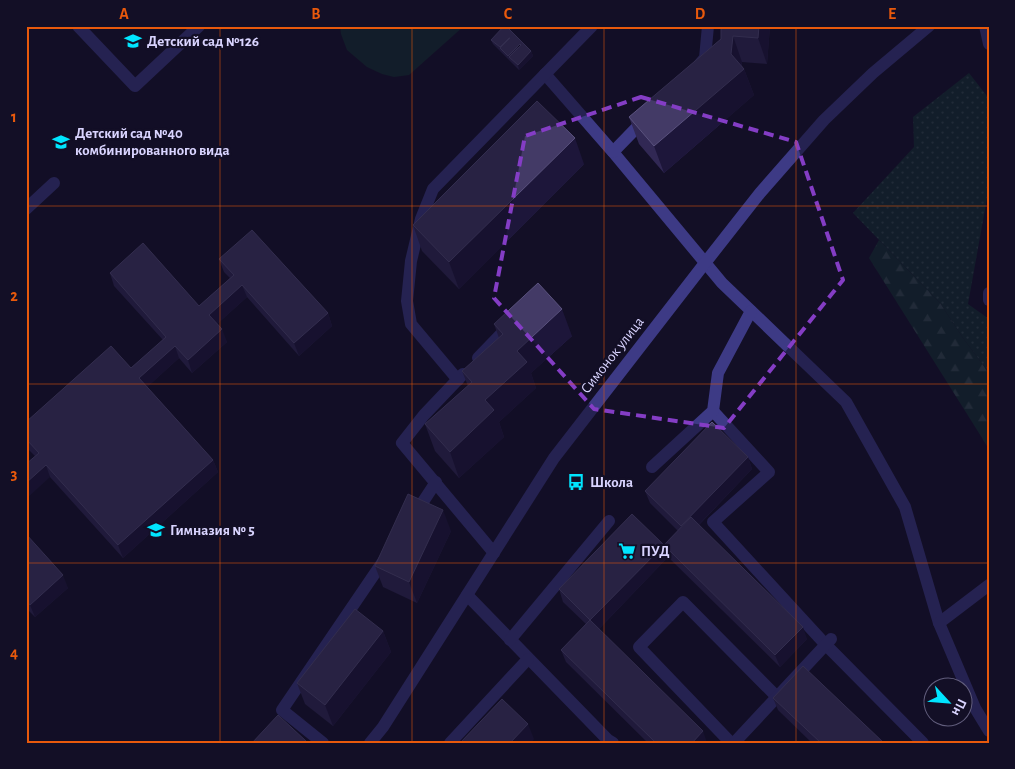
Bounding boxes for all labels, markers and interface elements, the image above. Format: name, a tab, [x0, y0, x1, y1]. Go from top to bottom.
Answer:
text: A	[119, 6, 129, 22]
text: B	[311, 6, 321, 22]
text: C	[504, 6, 513, 22]
text: D	[695, 6, 706, 22]
text: E	[888, 6, 896, 22]
school or university icon: Детский сад №126	[123, 31, 143, 51]
place label: Детский сад №126	[147, 34, 259, 49]
text: 1	[11, 109, 17, 125]
place label: Детский сад №40 комбинированного вида	[75, 126, 230, 158]
school or university icon: Детский сад №40 комбинированного вида	[51, 132, 71, 152]
text: 2	[10, 288, 18, 304]
street label: Симонок улица	[578, 314, 647, 396]
text: 3	[11, 466, 18, 482]
bus stop icon: Школа	[566, 472, 586, 492]
place label: Школа	[590, 475, 633, 490]
school or university icon: Гимназия № 5	[146, 520, 166, 540]
place label: Гимназия № 5	[170, 523, 255, 538]
supermarket icon: ПУД	[617, 541, 637, 561]
place label: ПУД	[641, 544, 670, 559]
text: 4	[10, 645, 18, 661]
north arrow	[922, 676, 972, 726]
text: Пн	[949, 697, 969, 718]

